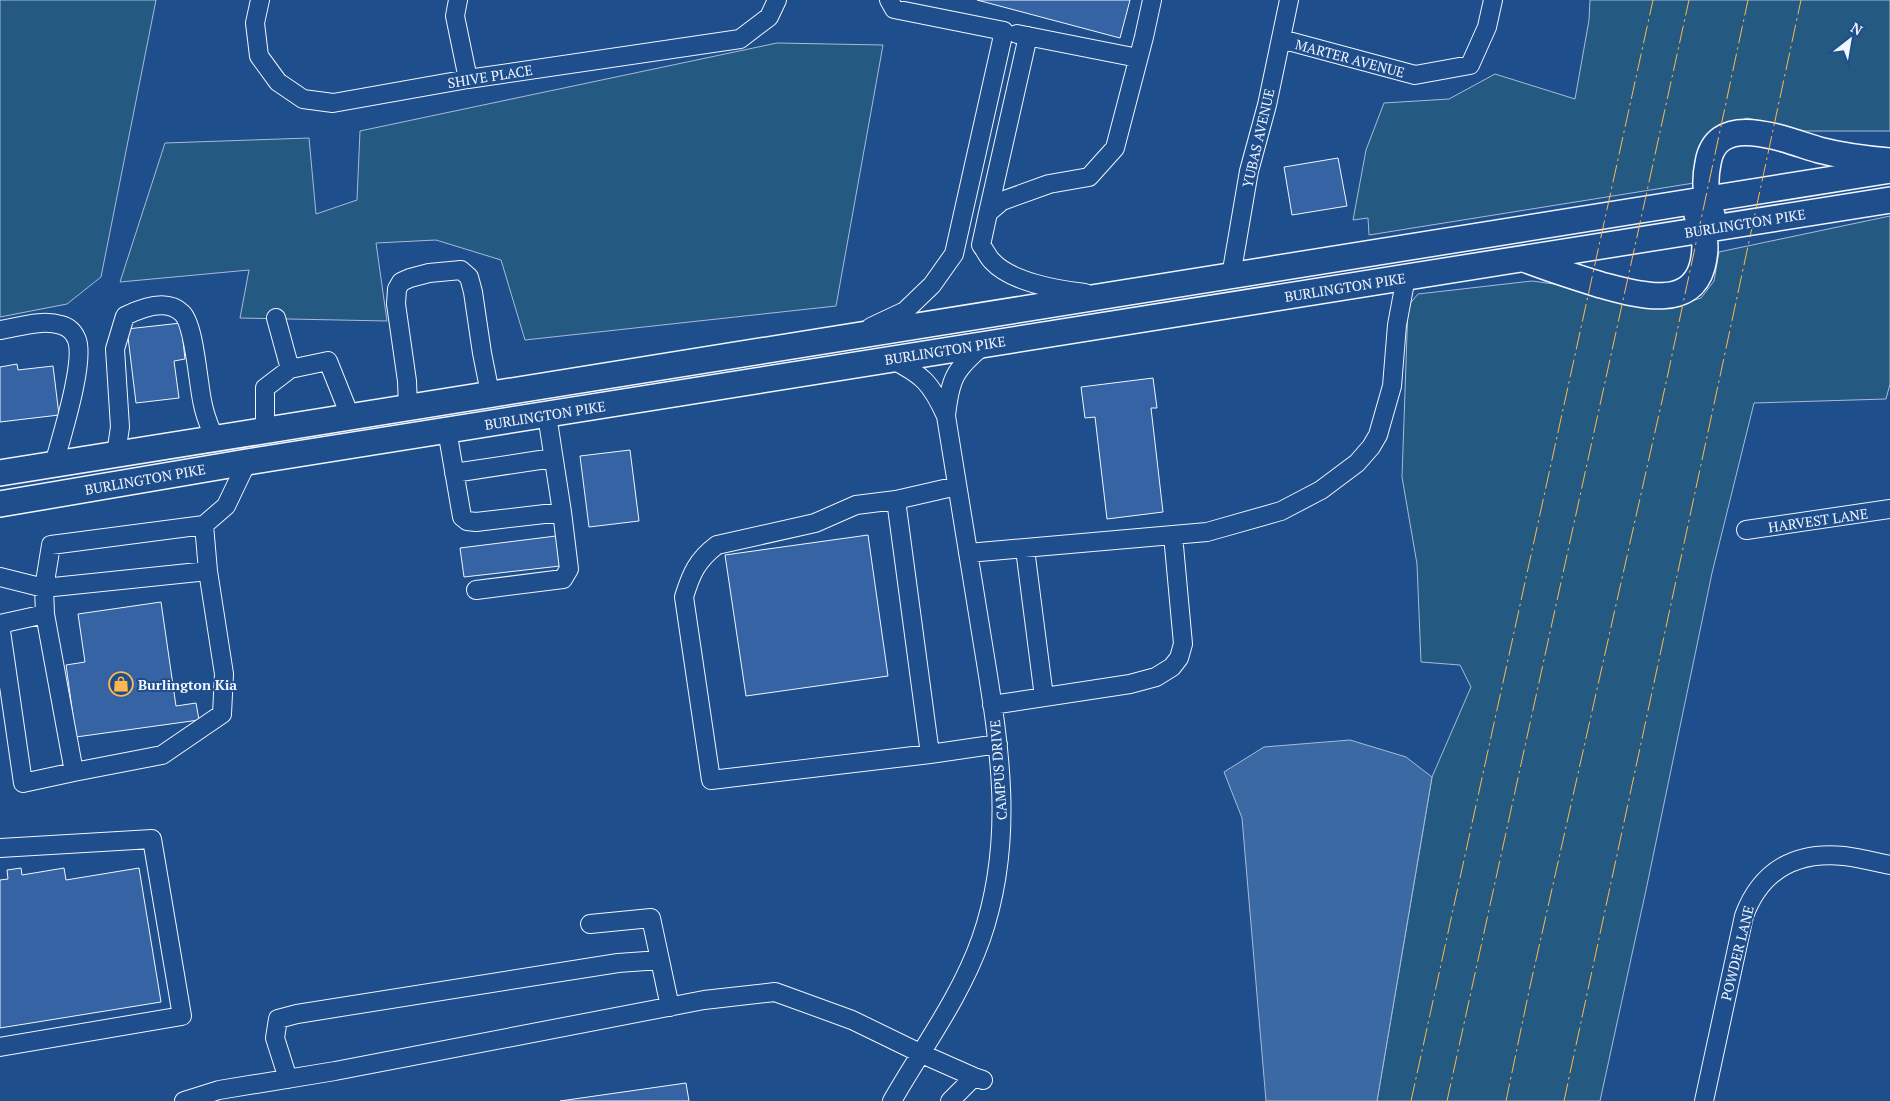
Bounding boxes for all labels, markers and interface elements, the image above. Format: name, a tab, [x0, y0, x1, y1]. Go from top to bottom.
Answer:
north arrow	[1825, 15, 1875, 65]
text: N	[1848, 18, 1867, 40]
street label: MARTER AVENUE	[1293, 34, 1407, 82]
street label: SHIVE PLACE	[446, 60, 534, 92]
street label: YUBAS AVENUE	[1237, 87, 1279, 189]
street label: BURLINGTON PIKE	[1683, 204, 1807, 242]
street label: BURLINGTON PIKE	[1283, 268, 1407, 306]
street label: BURLINGTON PIKE	[883, 331, 1007, 369]
street label: BURLINGTON PIKE	[483, 396, 607, 434]
street label: BURLINGTON PIKE	[83, 459, 207, 499]
street label: HARVEST LANE	[1767, 504, 1869, 536]
shop icon: Burlington Kia	[108, 671, 134, 697]
place label: Burlington Kia	[138, 675, 237, 694]
street label: CAMPUS DRIVE	[985, 719, 1011, 821]
street label: POWDER LANE	[1716, 904, 1758, 1002]

